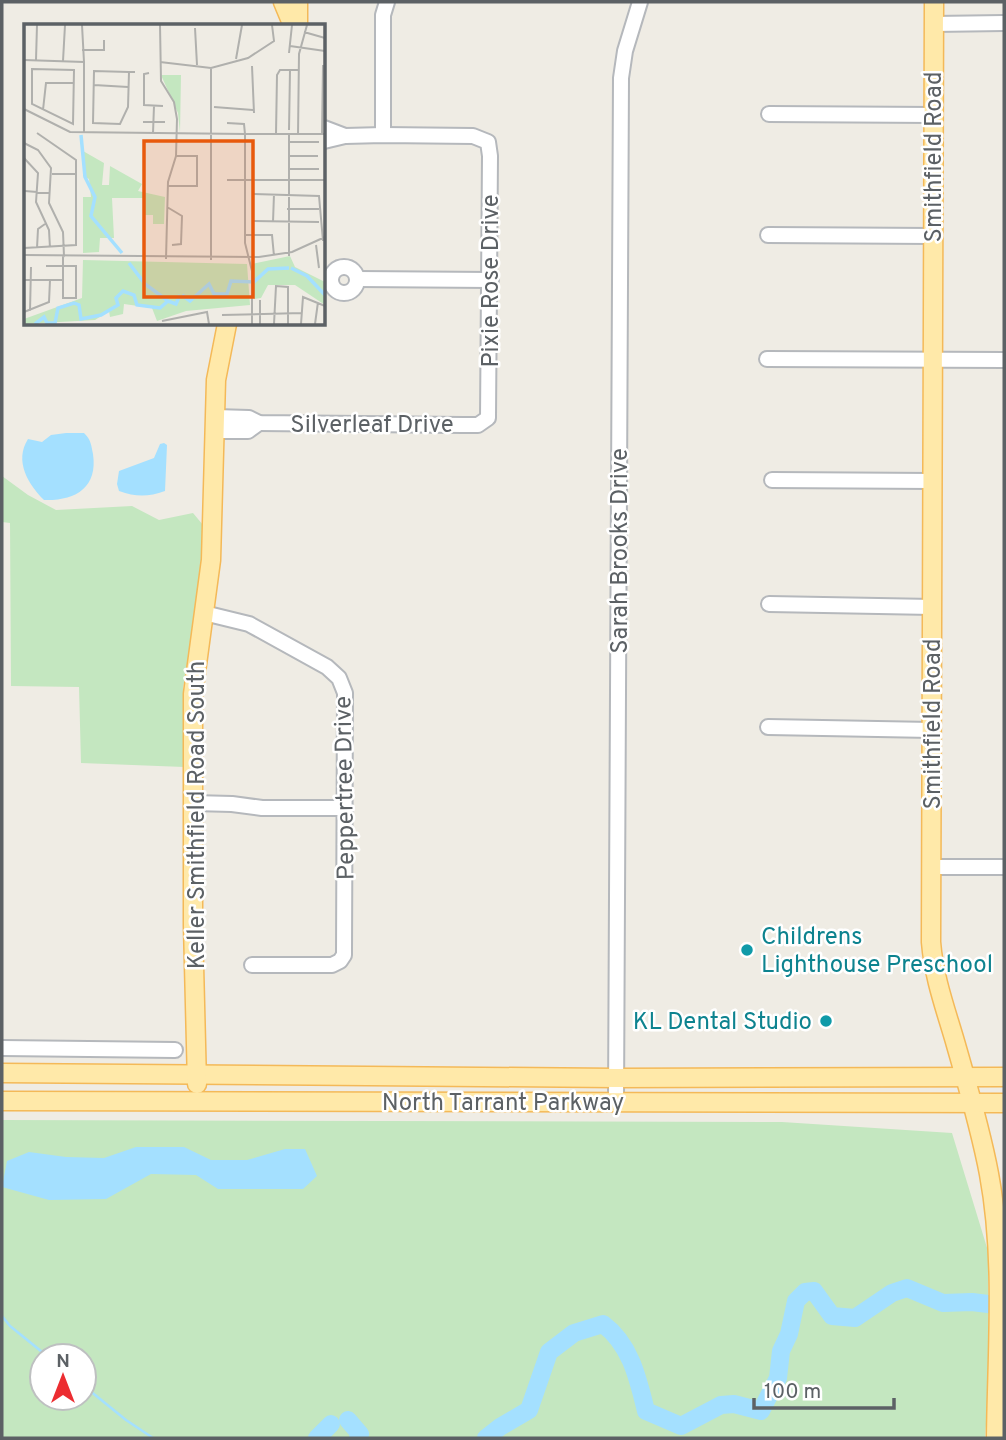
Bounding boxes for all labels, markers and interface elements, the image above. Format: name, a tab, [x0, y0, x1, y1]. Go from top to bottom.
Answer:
inset map	[24, 24, 326, 326]
street label: Smithfield Road	[920, 72, 950, 242]
street label: Pixie Rose Drive	[477, 194, 507, 368]
street label: Silverleaf Drive	[290, 411, 454, 441]
street label: Sarah Brooks Drive	[606, 448, 636, 654]
street label: Smithfield Road	[919, 639, 949, 809]
street label: Keller Smithfield Road South	[183, 661, 213, 969]
street label: Peppertree Drive	[329, 696, 363, 880]
place label: Childrens Lighthouse Preschool	[761, 923, 993, 981]
marker: Childrens Lighthouse Preschool	[739, 942, 755, 958]
place label: KL Dental Studio	[633, 1008, 812, 1038]
marker: KL Dental Studio	[818, 1013, 834, 1029]
street label: North Tarrant Parkway	[382, 1089, 624, 1119]
north arrow	[28, 1342, 98, 1412]
text: N	[56, 1350, 70, 1374]
scale bar	[754, 1366, 894, 1410]
text: 100 m	[764, 1379, 821, 1406]

